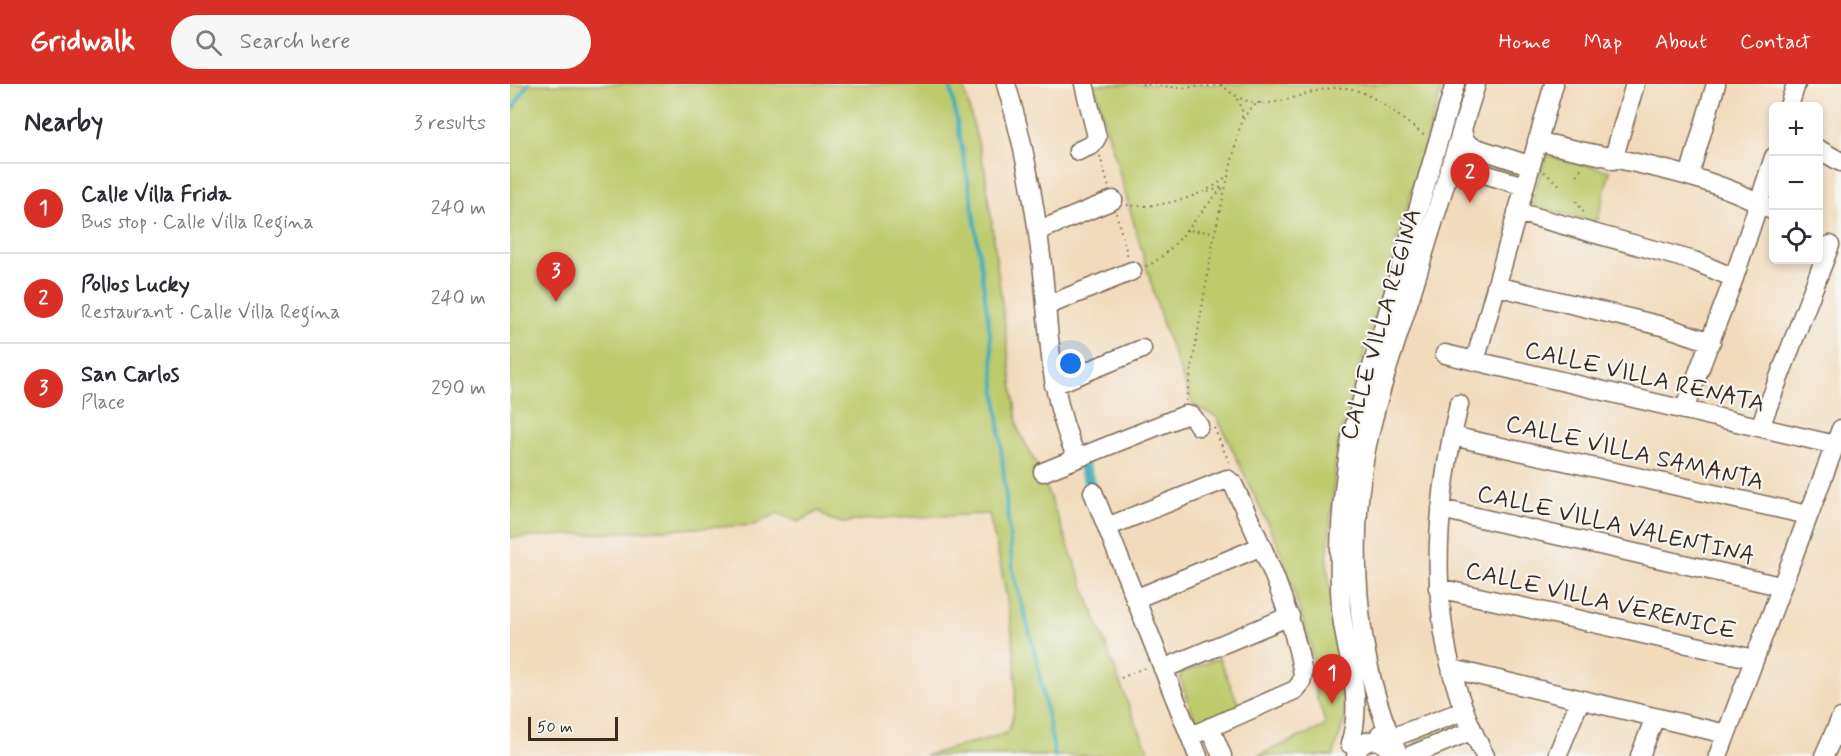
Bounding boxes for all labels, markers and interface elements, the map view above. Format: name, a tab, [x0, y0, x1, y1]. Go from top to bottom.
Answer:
search box	[171, 15, 591, 69]
text: Gridwalk	[30, 24, 135, 61]
icon: search	[192, 26, 225, 59]
text: Search here	[240, 28, 351, 56]
text: Home	[1499, 28, 1551, 56]
text: Map	[1584, 28, 1622, 56]
text: About	[1655, 28, 1707, 56]
text: Contact	[1740, 28, 1811, 56]
map controls	[1769, 102, 1823, 264]
button: +	[1769, 102, 1823, 156]
text: Nearby	[24, 106, 103, 140]
text: 3 results	[414, 110, 486, 137]
pin: 2	[1450, 154, 1490, 203]
button: −	[1769, 156, 1823, 210]
text: Calle Villa Frida	[81, 181, 231, 209]
text: 1	[39, 195, 48, 222]
text: 240 m	[431, 195, 486, 222]
street label: CALLE VILLA REGINA	[1334, 205, 1429, 444]
text: Bus stop · Calle Villa Regina	[81, 209, 314, 236]
button: locate	[1769, 210, 1823, 264]
pin: 3	[536, 252, 576, 302]
text: Pollos Lucky	[81, 271, 190, 299]
text: 2	[39, 285, 48, 312]
text: 240 m	[431, 285, 486, 312]
text: Restaurant · Calle Villa Regina	[81, 299, 340, 326]
street label: CALLE VILLA RENATA	[1522, 335, 1768, 420]
your location	[1056, 349, 1085, 378]
text: San Carlos	[81, 361, 180, 389]
text: 3	[39, 375, 48, 402]
text: 290 m	[431, 375, 486, 402]
text: Place	[81, 389, 125, 416]
street label: CALLE VILLA SAMANTA	[1503, 409, 1767, 498]
street label: CALLE VILLA VALENTINA	[1474, 478, 1757, 572]
street label: CALLE VILLA VERENICE	[1462, 555, 1739, 648]
pin: 1	[1312, 654, 1352, 704]
scale bar	[528, 714, 618, 742]
text: 50 m	[537, 717, 573, 738]

